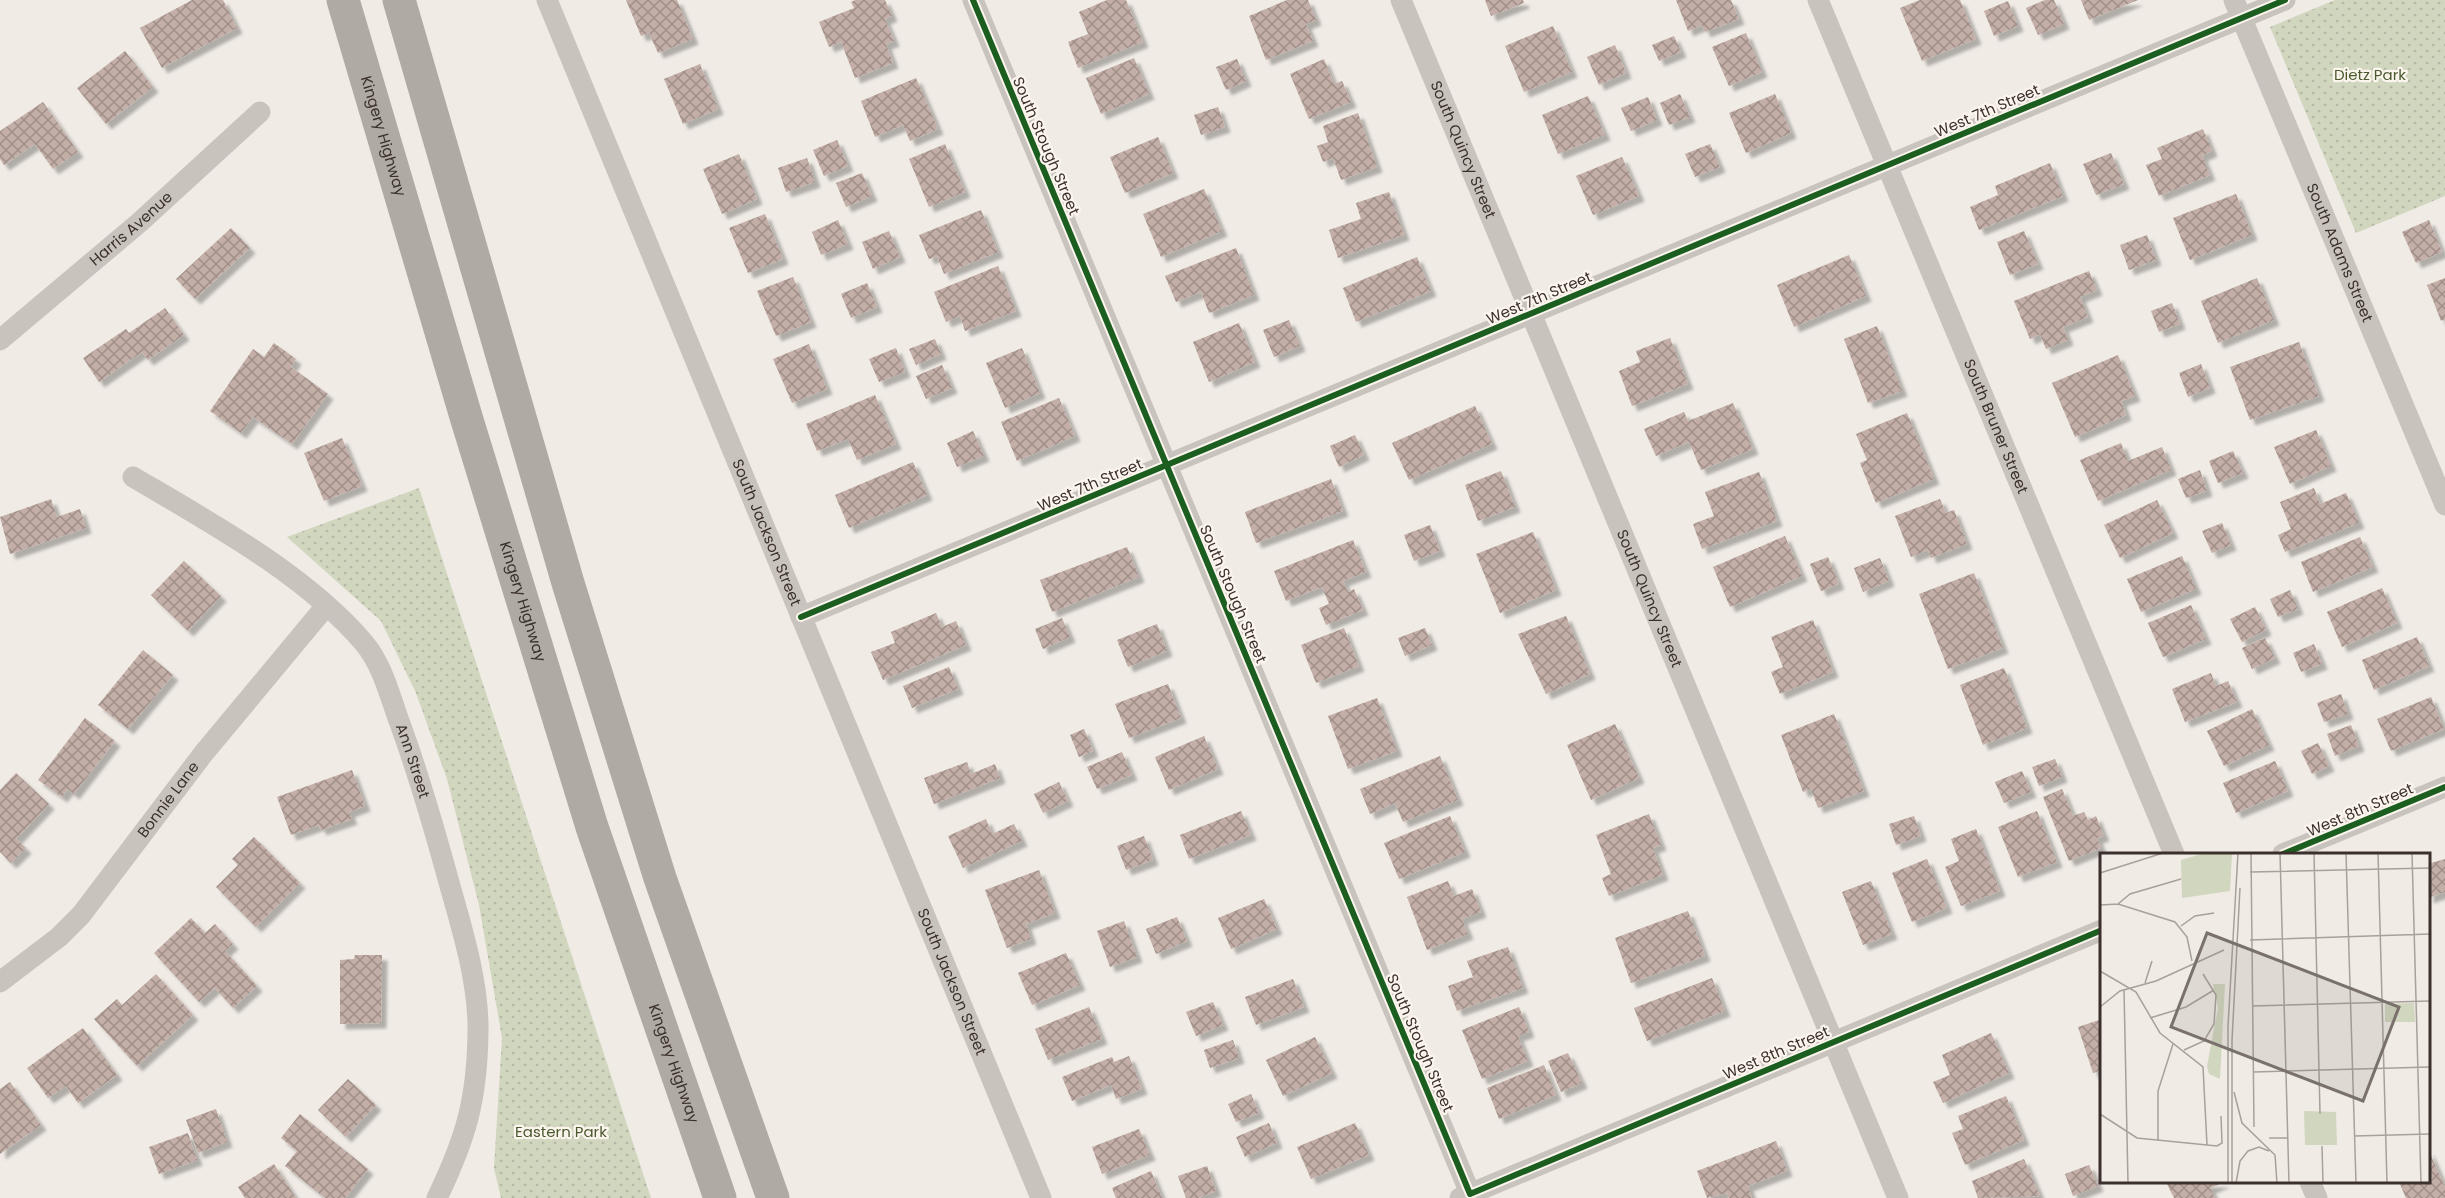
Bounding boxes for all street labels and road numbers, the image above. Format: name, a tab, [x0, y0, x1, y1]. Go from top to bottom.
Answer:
street label: Kingery Highway	[356, 73, 412, 199]
street label: South Stough Street	[1008, 73, 1085, 218]
street label: South Quincy Street	[1426, 77, 1501, 222]
street label: West 7th Street	[1931, 79, 2043, 142]
street label: South Adams Street	[2302, 180, 2378, 325]
street label: Harris Avenue	[85, 186, 177, 270]
street label: West 7th Street	[1483, 266, 1595, 329]
street label: South Bruner Street	[1959, 356, 2034, 497]
street label: West 7th Street	[1034, 453, 1146, 516]
street label: South Jackson Street	[727, 456, 807, 609]
street label: South Stough Street	[1195, 521, 1272, 666]
street label: South Quincy Street	[1612, 526, 1688, 670]
street label: Kingery Highway	[495, 539, 552, 665]
street label: Ann Street	[391, 721, 435, 801]
street label: Bonnie Lane	[132, 757, 204, 842]
street label: West 8th Street	[2303, 778, 2416, 841]
street label: South Jackson Street	[913, 905, 992, 1058]
street label: South Stough Street	[1382, 970, 1459, 1115]
street label: Kingery Highway	[644, 1001, 705, 1126]
street label: West 8th Street	[1719, 1021, 1832, 1084]

